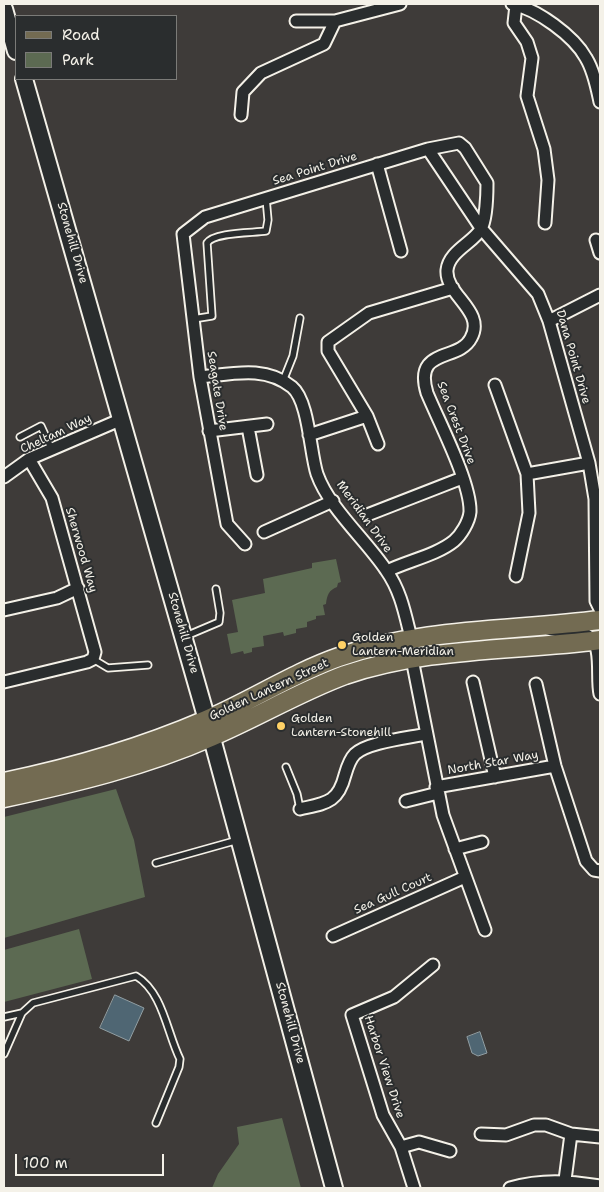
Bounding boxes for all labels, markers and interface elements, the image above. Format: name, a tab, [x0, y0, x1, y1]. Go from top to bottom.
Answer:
legend	[15, 15, 178, 80]
text: Road	[62, 25, 100, 45]
text: Park	[62, 50, 94, 70]
street label: Sea Point Drive	[271, 149, 359, 189]
street label: Stonehill Drive	[53, 201, 91, 285]
street label: Dana Point Drive	[553, 308, 593, 406]
street label: Seagate Drive	[204, 350, 230, 432]
street label: Sea Crest Drive	[434, 379, 478, 467]
street label: Cheltam Way	[18, 411, 94, 457]
street label: Meridian Drive	[333, 478, 395, 556]
street label: Sherwood Way	[62, 506, 100, 594]
street label: Stonehill Drive	[164, 591, 202, 675]
place label: Golden Lantern-Meridian	[352, 631, 454, 659]
marker: Golden Lantern-Meridian	[336, 639, 348, 651]
street label: Golden Lantern Street	[207, 656, 331, 724]
place label: Golden Lantern-Stonehill	[291, 712, 391, 740]
marker: Golden Lantern-Stonehill	[275, 720, 287, 732]
street label: North Star Way	[446, 748, 540, 778]
street label: Sea Gull Court	[352, 870, 434, 918]
street label: Stonehill Drive	[272, 981, 308, 1065]
street label: Harbor View Drive	[361, 1014, 407, 1120]
scale bar	[18, 1144, 166, 1176]
text: 100 m	[23, 1153, 68, 1173]

